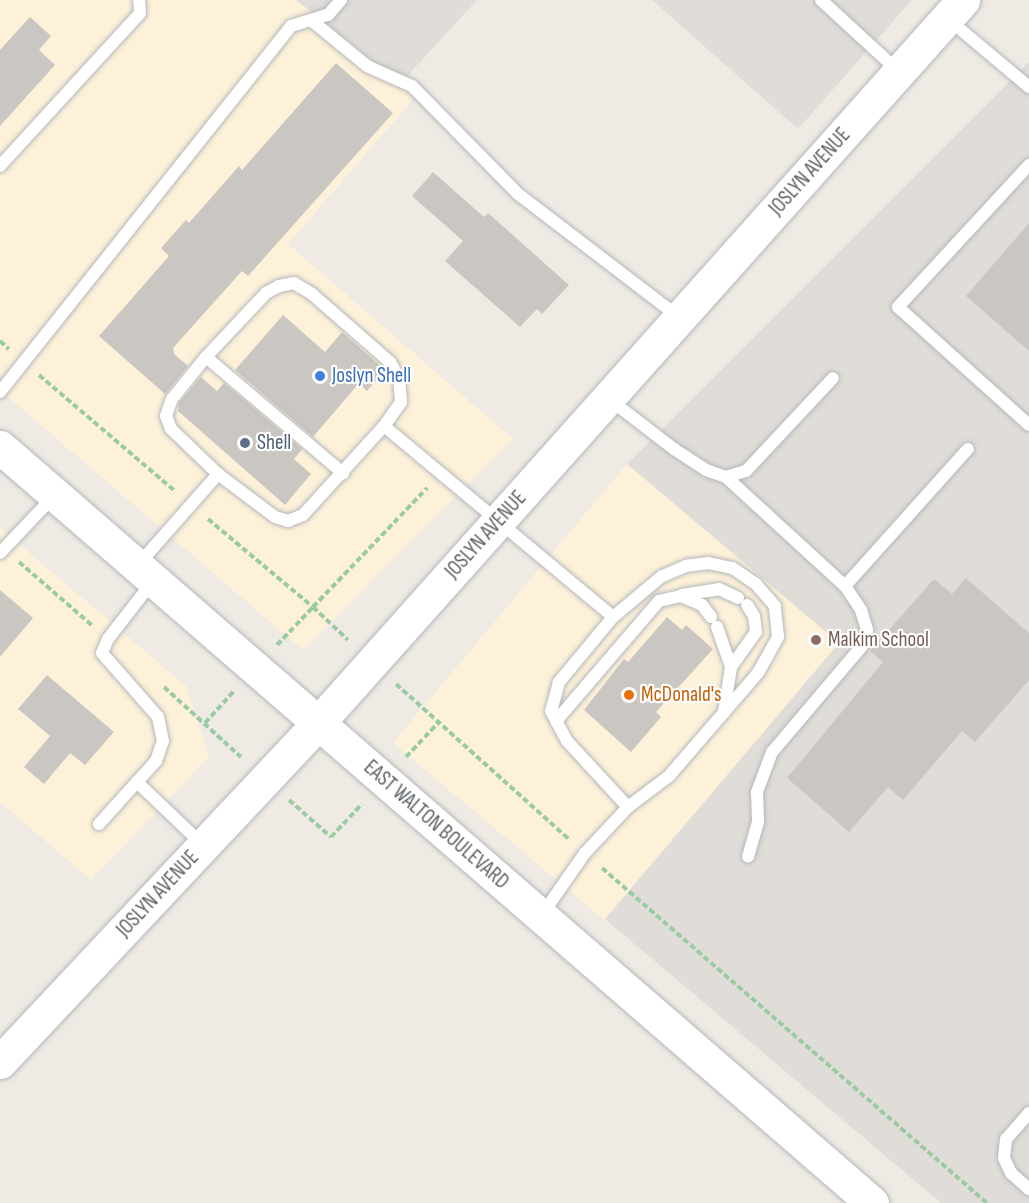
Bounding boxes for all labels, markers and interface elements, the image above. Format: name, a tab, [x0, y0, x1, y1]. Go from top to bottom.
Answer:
street label: JOSLYN AVENUE	[764, 123, 856, 221]
place label: Joslyn Shell	[332, 363, 411, 389]
marker: Joslyn Shell	[313, 369, 327, 383]
place label: Shell	[257, 430, 291, 456]
marker: Shell	[238, 436, 252, 450]
street label: JOSLYN AVENUE	[440, 486, 532, 584]
place label: Malkim School	[828, 627, 929, 653]
marker: Malkim School	[809, 633, 823, 647]
place label: McDonald's	[641, 682, 721, 708]
marker: McDonald's	[622, 688, 636, 702]
street label: EAST WALTON BOULEVARD	[358, 755, 514, 895]
street label: JOSLYN AVENUE	[112, 846, 204, 942]

